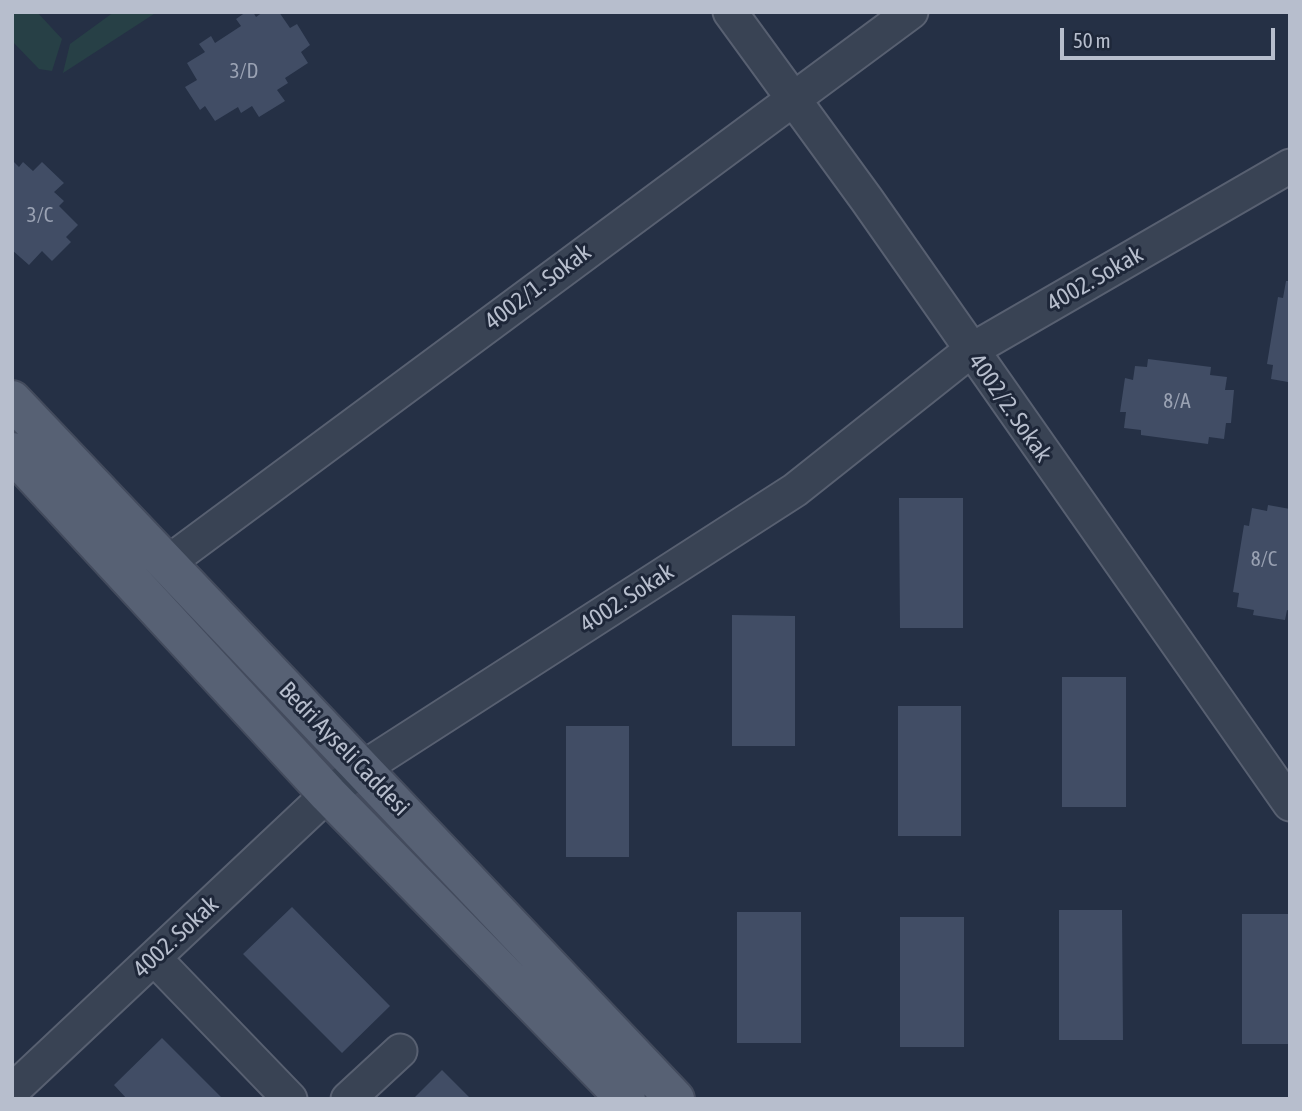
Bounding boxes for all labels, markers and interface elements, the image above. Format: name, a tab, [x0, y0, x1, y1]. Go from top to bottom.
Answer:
scale bar	[1064, 14, 1279, 58]
text: 50 m	[1073, 28, 1111, 52]
house number: 3/D	[230, 58, 258, 84]
house number: 3/C	[27, 202, 53, 228]
street label: 4002/1. Sokak	[479, 238, 597, 336]
street label: 4002. Sokak	[1042, 240, 1148, 318]
street label: 4002/2. Sokak	[962, 348, 1058, 468]
house number: 8/A	[1163, 388, 1191, 414]
house number: 8/C	[1251, 546, 1277, 572]
street label: 4002. Sokak	[575, 557, 679, 639]
street label: Bedri Ayseli Caddesi	[273, 676, 415, 822]
street label: 4002. Sokak	[127, 890, 225, 984]

